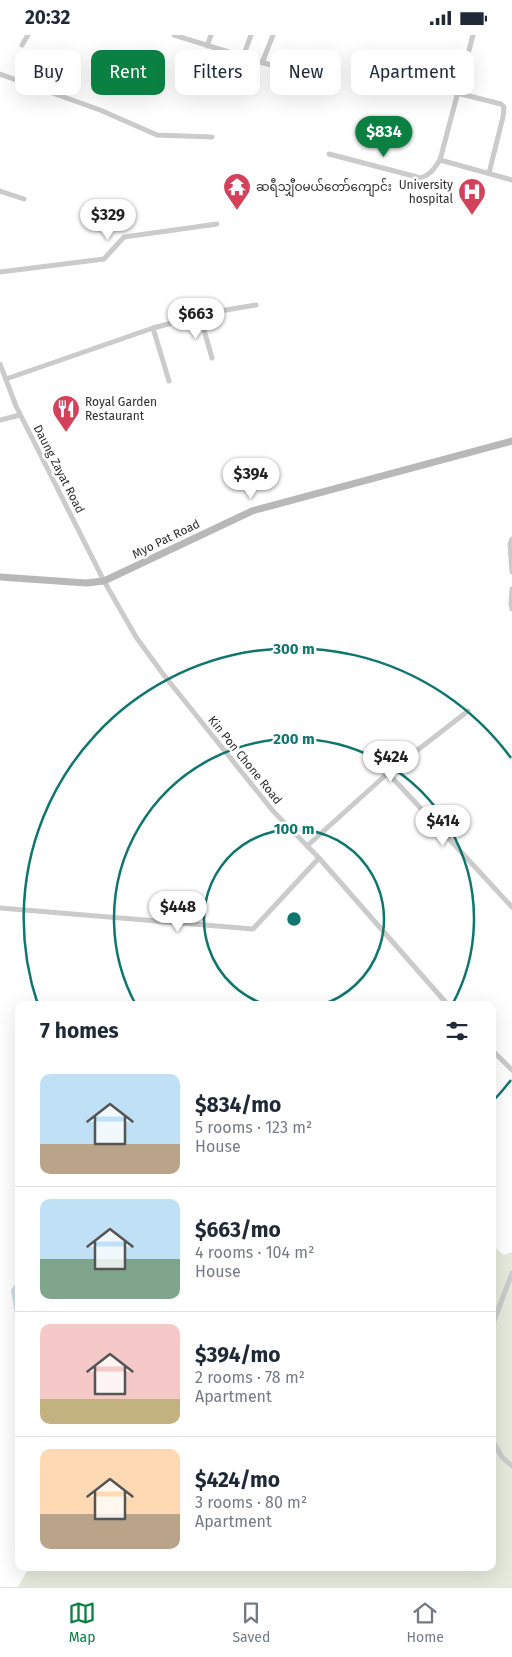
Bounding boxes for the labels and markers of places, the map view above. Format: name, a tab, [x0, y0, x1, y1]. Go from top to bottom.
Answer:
pin: $834	[354, 115, 414, 158]
temple icon: ဆရီသျှီဝမယ်တော်ကျောင်း	[222, 172, 252, 211]
hospital icon: University hospital	[457, 177, 487, 216]
place label: ဆရီသျှီဝမယ်တော်ကျောင်း	[256, 178, 392, 197]
place label: University hospital	[399, 178, 453, 206]
pin: $329	[78, 199, 138, 241]
pin: $663	[166, 297, 226, 340]
restaurant icon: Royal Garden Restaurant	[51, 394, 81, 433]
place label: Royal Garden Restaurant	[85, 395, 157, 423]
pin: $394	[221, 457, 281, 500]
pin: $424	[361, 741, 421, 783]
pin: $414	[413, 805, 473, 847]
pin: $448	[148, 891, 208, 933]
centre of rings	[285, 910, 303, 928]

